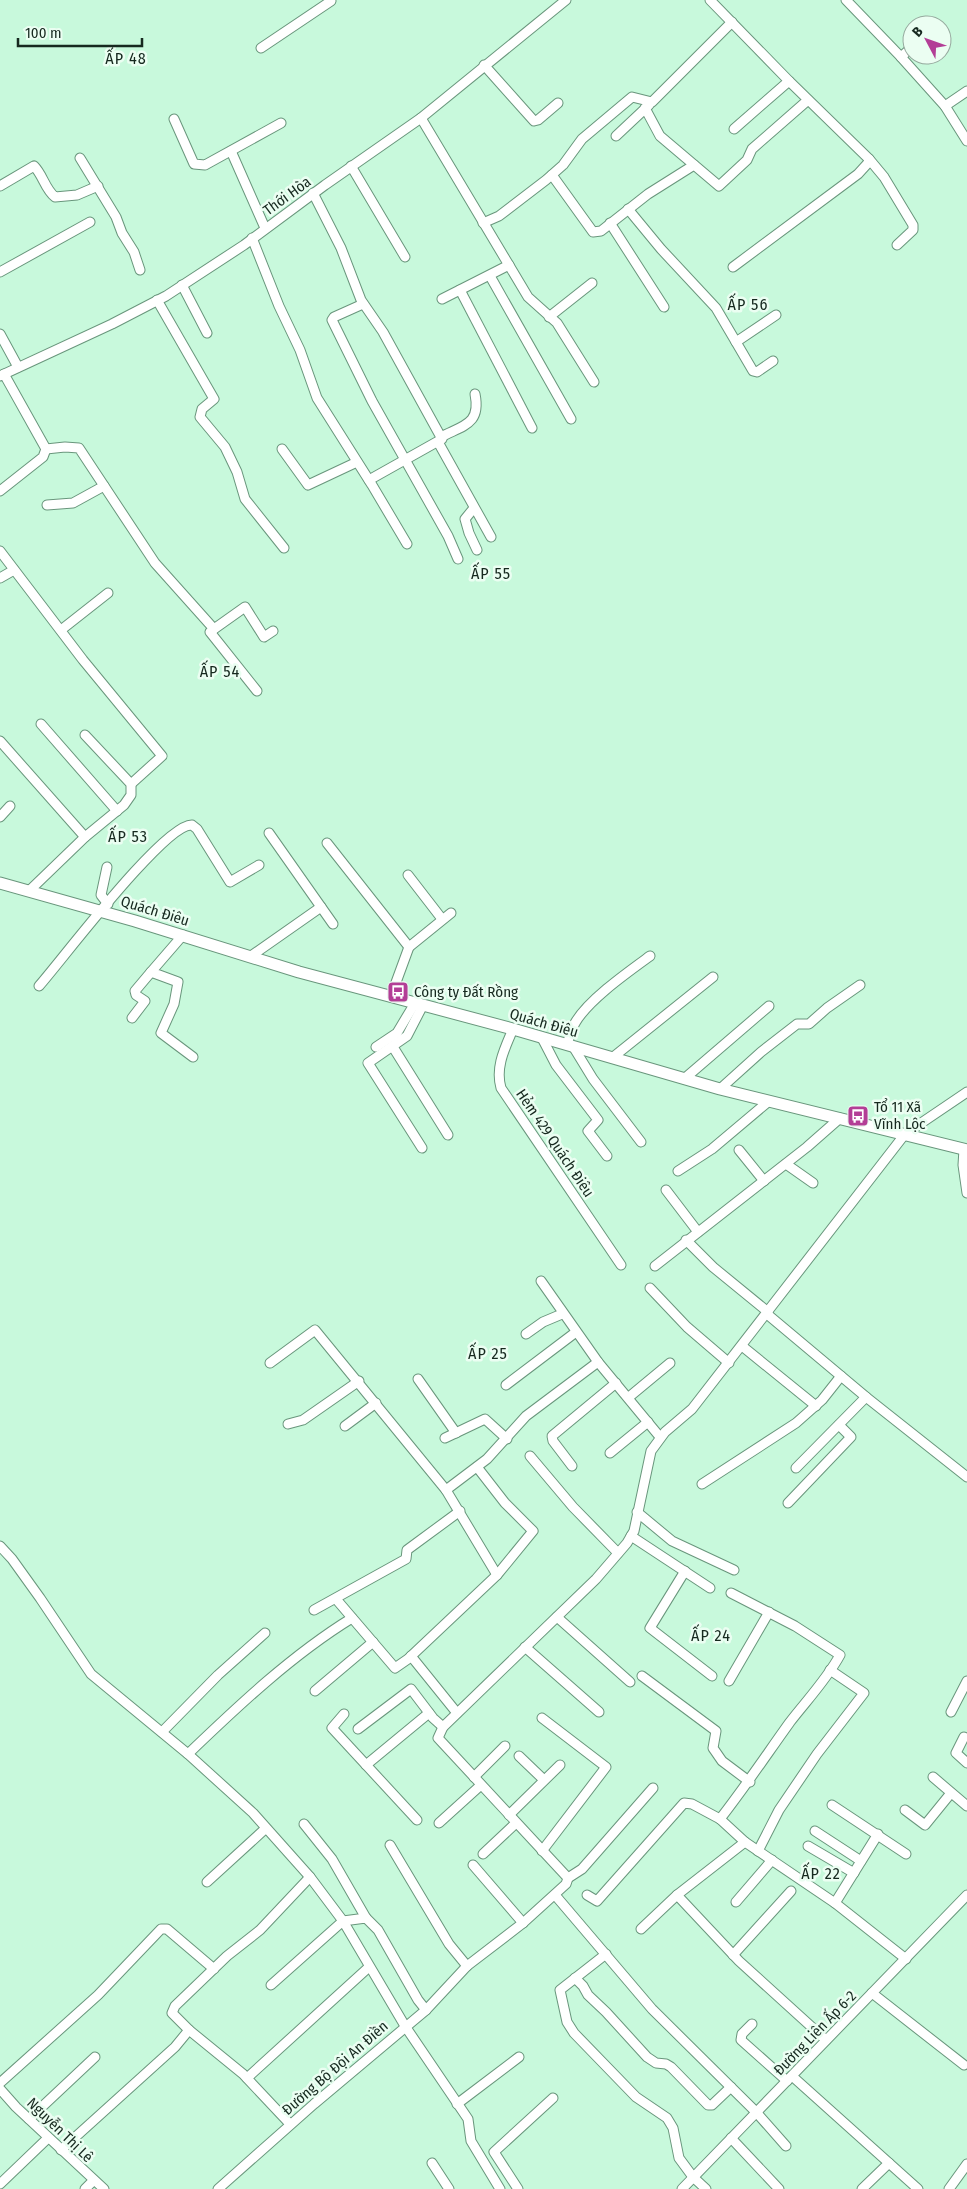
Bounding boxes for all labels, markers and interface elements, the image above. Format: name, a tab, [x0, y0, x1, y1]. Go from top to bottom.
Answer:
scale bar	[18, 15, 141, 47]
north arrow	[902, 15, 952, 65]
text: B	[909, 23, 927, 40]
text: 100 m	[25, 24, 62, 42]
district label: ẤP 48	[105, 47, 147, 68]
street label: Thới Hòa	[260, 173, 314, 219]
district label: ẤP 56	[728, 293, 768, 314]
district label: ẤP 55	[471, 562, 511, 583]
district label: ẤP 54	[200, 660, 240, 681]
district label: ẤP 53	[108, 825, 148, 846]
street label: Quách Điêu	[119, 892, 191, 930]
bus stop icon: Công ty Đất Rồng	[386, 980, 410, 1004]
place label: Công ty Đất Rồng	[414, 983, 518, 1001]
street label: Quách Điêu	[508, 1005, 580, 1041]
street label: Hẻm 429 Quách Điêu	[512, 1086, 598, 1200]
place label: Tổ 11 Xã Vĩnh Lộc	[874, 1098, 926, 1133]
bus stop icon: Tổ 11 Xã Vĩnh Lộc	[846, 1104, 870, 1128]
district label: ẤP 25	[468, 1342, 508, 1363]
district label: ẤP 24	[691, 1624, 731, 1645]
district label: ẤP 22	[801, 1862, 841, 1883]
street label: Đường Liên Ấp 6-2	[769, 1985, 860, 2079]
street label: Đường Bộ Đội An Điền	[278, 2017, 392, 2119]
street label: Nguyễn Thị Lê	[23, 2094, 97, 2166]

